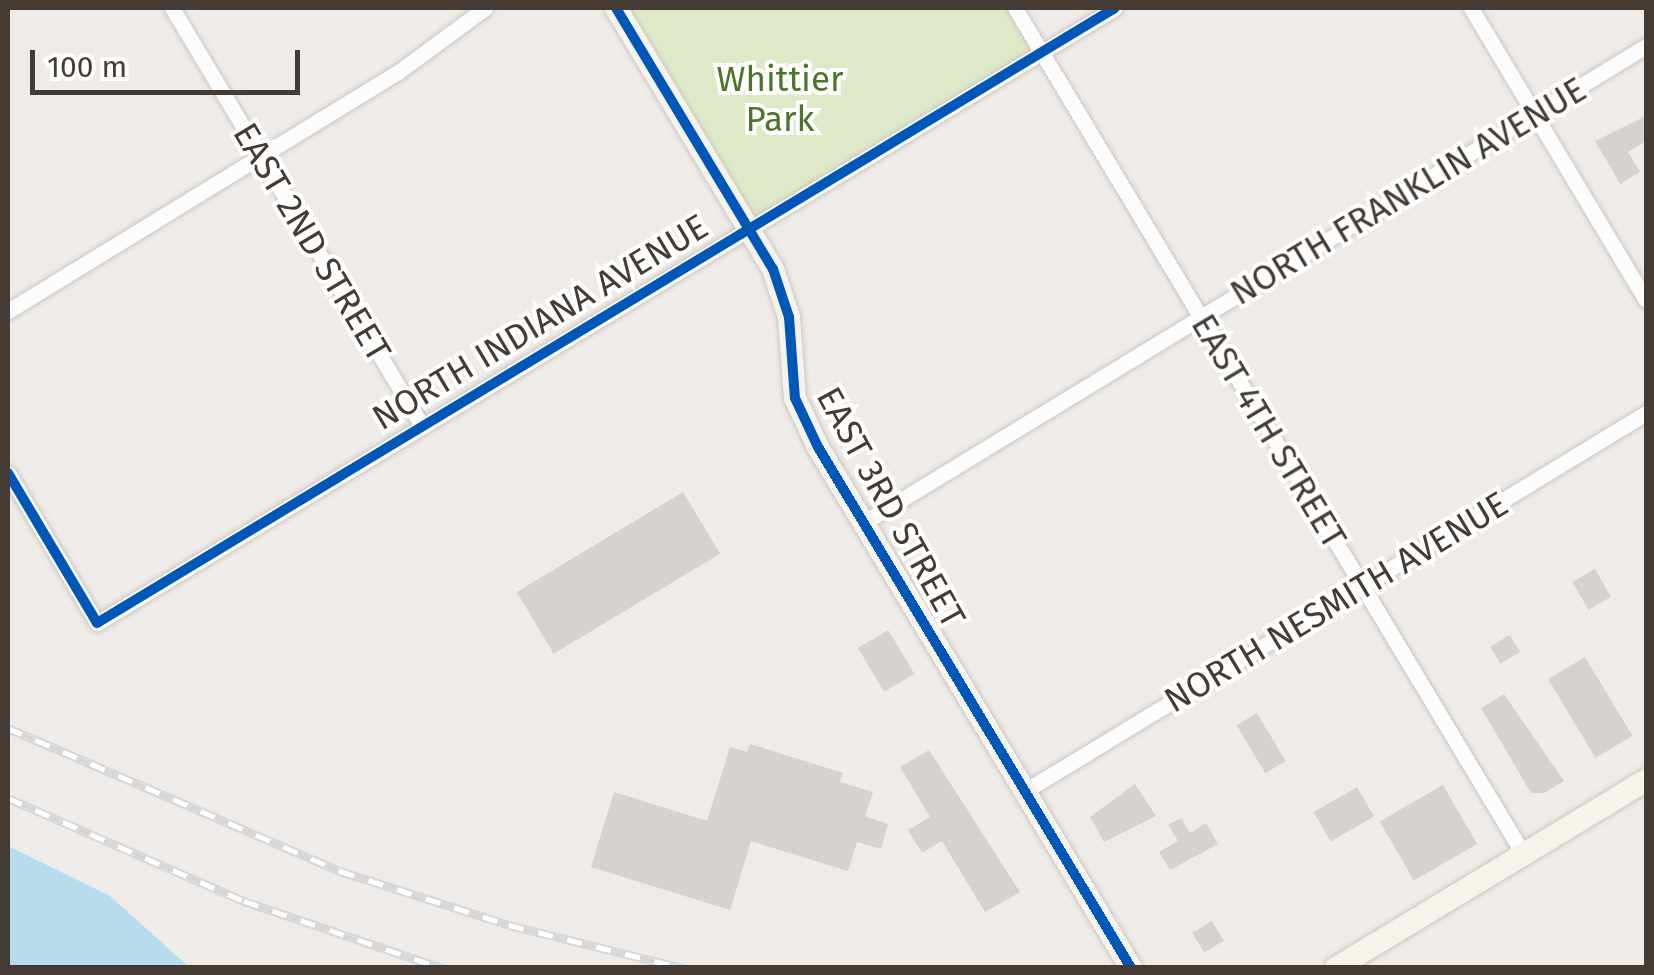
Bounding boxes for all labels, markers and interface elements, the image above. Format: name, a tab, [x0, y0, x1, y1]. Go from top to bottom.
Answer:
scale bar	[35, 30, 305, 92]
text: 100 m	[47, 49, 127, 85]
park label: Whittier Park	[716, 58, 844, 140]
street label: NORTH FRANKLIN AVENUE	[1223, 68, 1593, 314]
street label: EAST 2ND STREET	[224, 115, 400, 369]
street label: NORTH INDIANA AVENUE	[365, 205, 715, 439]
street label: EAST 4TH STREET	[1183, 306, 1355, 556]
street label: EAST 3RD STREET	[808, 380, 974, 634]
street label: NORTH NESMITH AVENUE	[1157, 483, 1515, 721]

